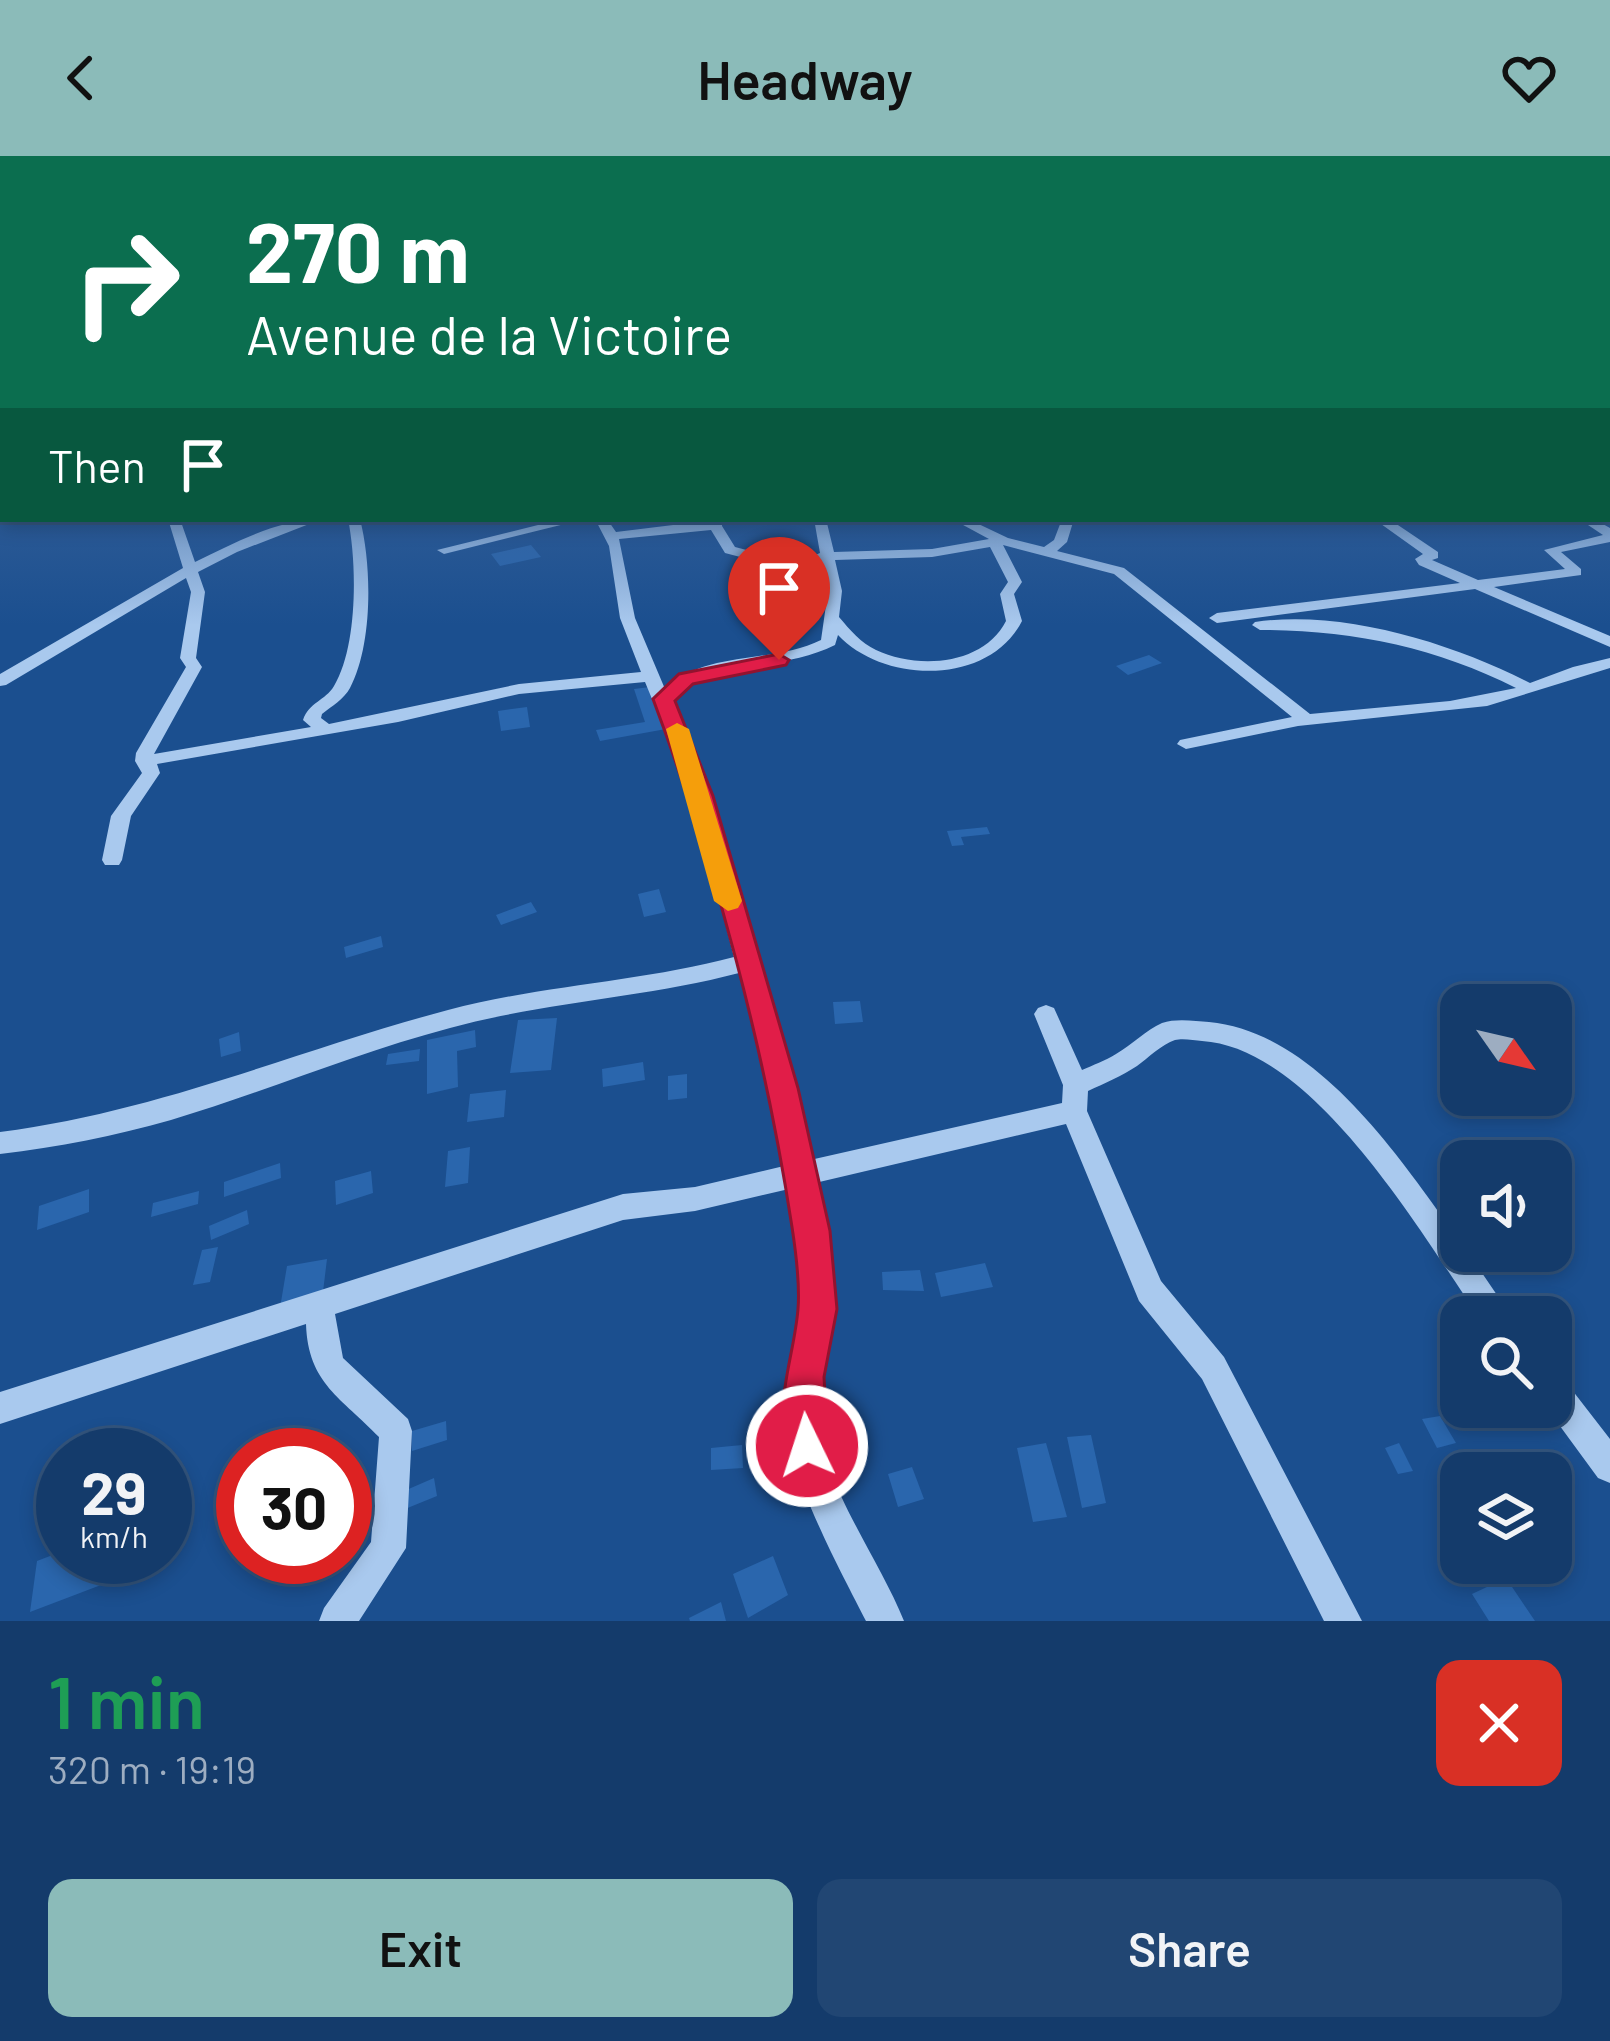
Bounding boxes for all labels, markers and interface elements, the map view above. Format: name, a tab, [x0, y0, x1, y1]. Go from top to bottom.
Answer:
icon: back	[48, 45, 114, 111]
icon: heart	[1496, 45, 1562, 111]
text: Headway	[697, 46, 913, 111]
text: 270 m	[246, 199, 470, 300]
icon: right	[48, 204, 204, 360]
text: Avenue de la Victoire	[246, 301, 732, 366]
icon: arrive	[170, 432, 236, 498]
text: Then	[48, 438, 146, 492]
pin	[728, 537, 830, 660]
icon: arrive	[746, 555, 812, 621]
north arrow	[1440, 984, 1572, 1116]
map controls	[1440, 984, 1572, 1584]
button: sound	[1440, 1140, 1572, 1272]
button: search	[1440, 1296, 1572, 1428]
position arrow	[744, 1383, 870, 1509]
speed limit sign: 30	[216, 1428, 372, 1584]
button: layers	[1440, 1452, 1572, 1584]
text: 29	[81, 1455, 147, 1527]
text: km/h	[80, 1518, 148, 1554]
text: 1 min	[48, 1657, 205, 1743]
button: close	[1436, 1660, 1562, 1786]
text: 320 m · 19:19	[48, 1745, 256, 1792]
button: Exit	[48, 1879, 793, 2017]
button: Share	[817, 1879, 1562, 2017]

